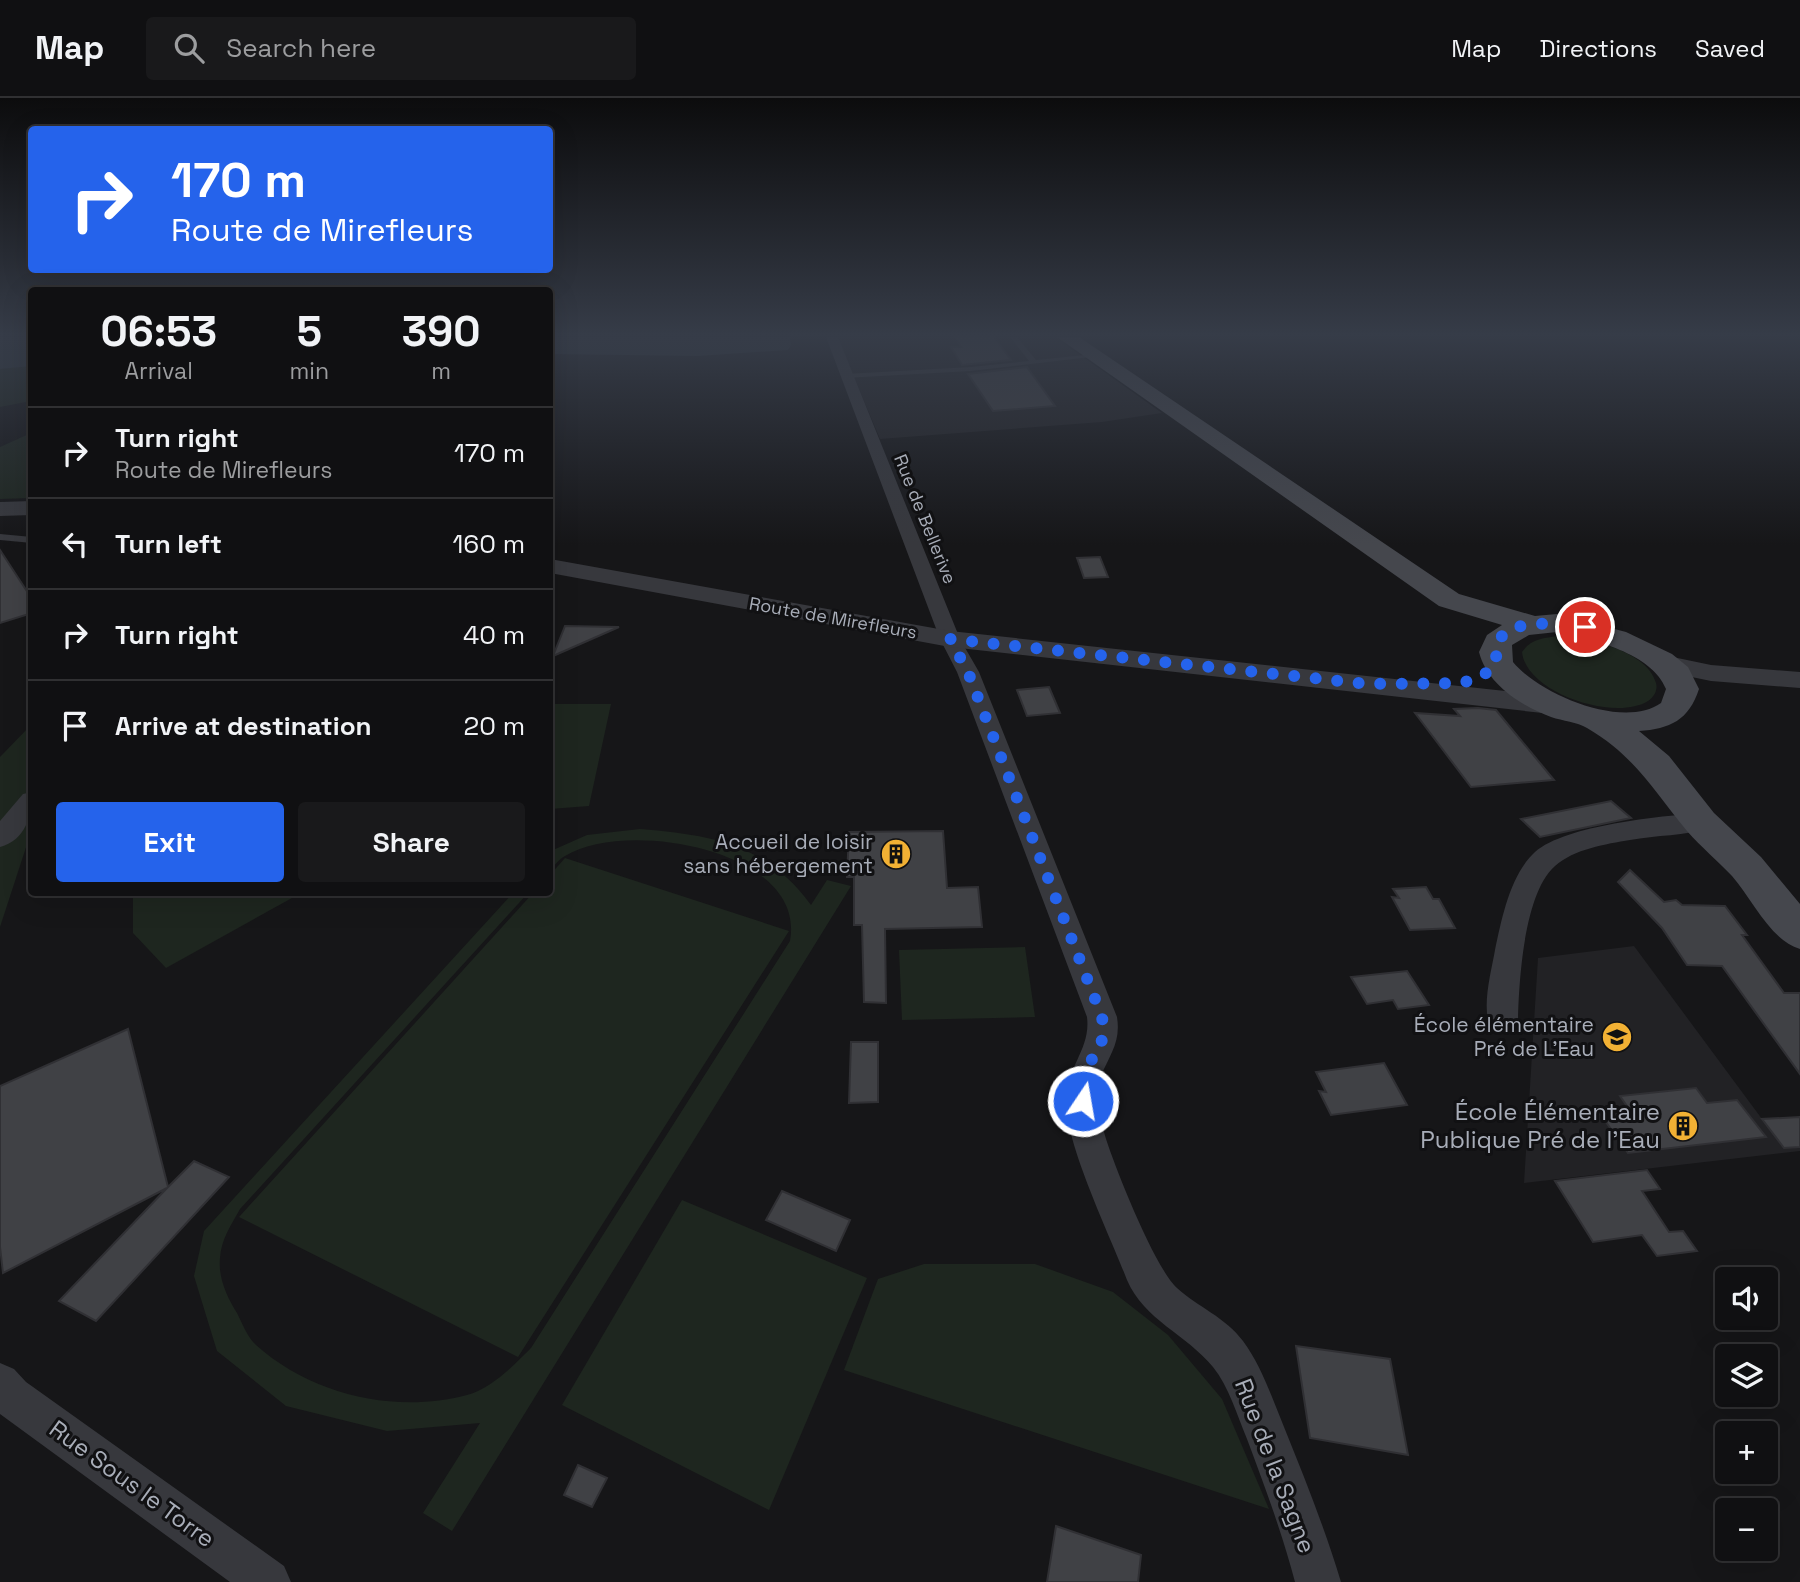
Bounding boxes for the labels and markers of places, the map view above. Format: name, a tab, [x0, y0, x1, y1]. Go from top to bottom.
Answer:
pin	[1555, 597, 1615, 657]
place label: Accueil de loisir sans hébergement	[683, 828, 873, 879]
building icon: Accueil de loisir sans hébergement	[879, 837, 913, 871]
place label: École élémentaire Pré de L'Eau	[1414, 1011, 1594, 1062]
school or university icon: École élémentaire Pré de L'Eau	[1600, 1020, 1634, 1054]
place label: École Élémentaire Publique Pré de l'Eau	[1420, 1096, 1660, 1155]
building icon: École Élémentaire Publique Pré de l'Eau	[1666, 1109, 1700, 1143]

